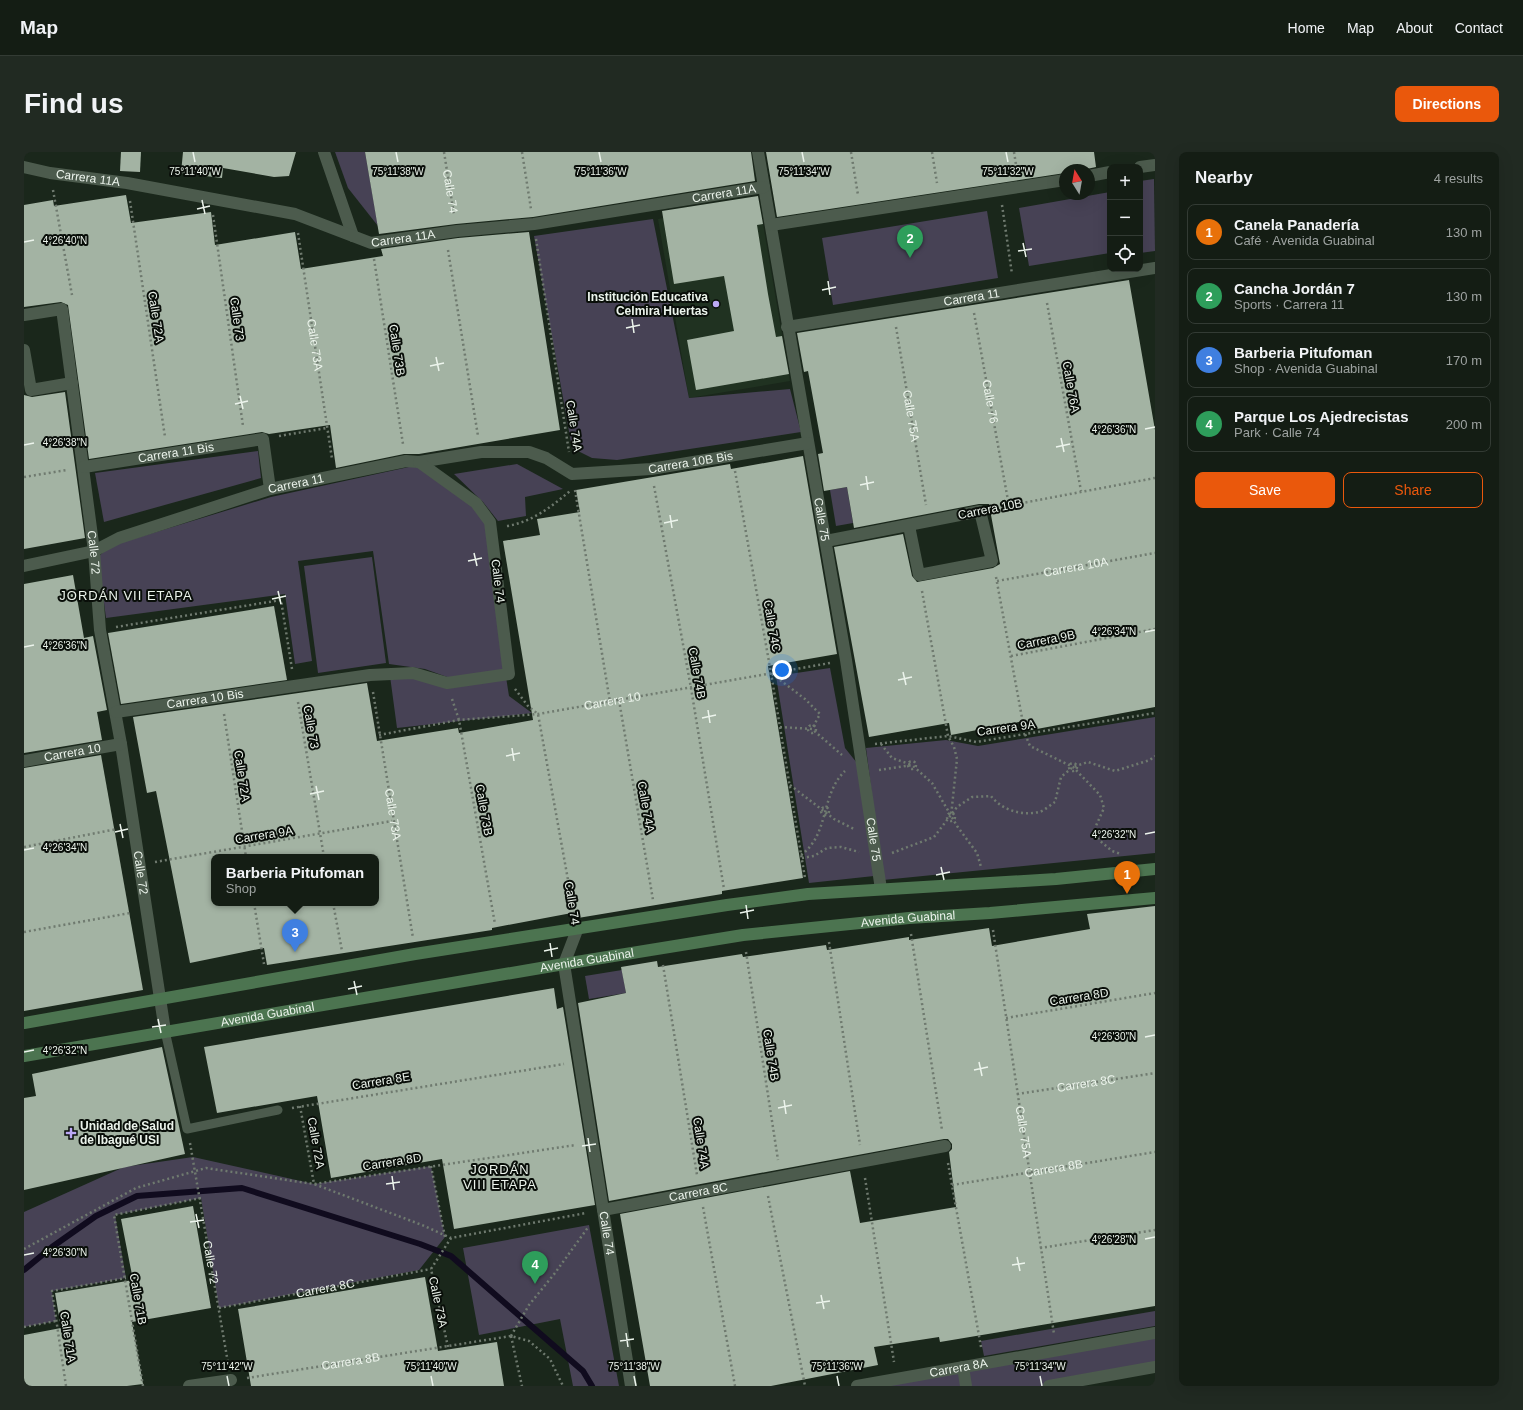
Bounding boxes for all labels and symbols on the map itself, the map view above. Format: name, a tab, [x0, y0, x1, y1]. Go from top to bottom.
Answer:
north arrow	[1059, 164, 1095, 200]
text: 75°11'40"W	[169, 166, 221, 177]
text: 75°11'38"W	[372, 166, 424, 177]
text: 75°11'36"W	[575, 166, 627, 177]
text: 75°11'34"W	[778, 166, 830, 177]
text: 75°11'32"W	[982, 166, 1034, 177]
street label: Carrera 11A	[55, 167, 121, 189]
street label: Calle 74	[440, 169, 461, 215]
street label: Carrera 11A	[691, 181, 757, 205]
pin: 2	[897, 225, 923, 258]
street label: Carrera 11A	[370, 227, 436, 250]
text: 4°26'40"N	[43, 235, 87, 246]
street label: Carrera 11	[943, 286, 1001, 309]
street label: Calle 72A	[145, 290, 167, 344]
place label: Institución Educativa Celmira Huertas	[587, 290, 708, 318]
street label: Calle 73	[227, 296, 247, 342]
marker: Institución Educativa Celmira Huertas	[711, 299, 721, 309]
street label: Calle 73A	[304, 318, 326, 372]
street label: Calle 73B	[386, 323, 408, 377]
street label: Calle 76A	[1060, 360, 1082, 414]
street label: Calle 76	[979, 379, 1001, 425]
street label: Calle 75A	[900, 389, 922, 443]
street label: Calle 74A	[563, 399, 585, 453]
text: 4°26'36"N	[1092, 424, 1136, 435]
text: 4°26'38"N	[43, 437, 87, 448]
street label: Carrera 11 Bis	[137, 440, 215, 465]
street label: Carrera 10B Bis	[647, 449, 734, 476]
street label: Carrera 11	[267, 471, 325, 496]
street label: Carrera 10B	[957, 496, 1023, 522]
street label: Calle 75	[811, 497, 832, 543]
street label: Calle 72	[84, 530, 103, 575]
street label: Carrera 10A	[1042, 554, 1109, 580]
street label: Calle 74	[488, 558, 508, 604]
district label: JORDÁN VII ETAPA	[59, 588, 193, 603]
street label: Calle 74C	[761, 599, 784, 653]
text: 4°26'34"N	[1092, 626, 1136, 637]
street label: Carrera 9B	[1016, 628, 1076, 652]
text: 4°26'36"N	[43, 640, 87, 651]
street label: Calle 74B	[686, 646, 708, 700]
your location	[772, 660, 792, 680]
street label: Carrera 10 Bis	[166, 687, 244, 712]
street label: Carrera 10	[583, 689, 642, 713]
street label: Calle 73	[300, 704, 322, 750]
street label: Carrera 9A	[976, 717, 1036, 739]
street label: Carrera 10	[43, 741, 102, 764]
street label: Calle 72A	[231, 749, 253, 803]
street label: Calle 74A	[635, 780, 657, 834]
street label: Calle 73B	[473, 783, 495, 837]
street label: Calle 73A	[382, 788, 404, 841]
street label: Calle 75	[863, 816, 884, 863]
street label: Carrera 9A	[234, 823, 294, 847]
text: 4°26'32"N	[1092, 829, 1136, 840]
text: 4°26'34"N	[43, 842, 87, 853]
street label: Calle 72	[130, 850, 151, 896]
pin: 1	[1114, 861, 1140, 894]
street label: Calle 74	[562, 880, 582, 926]
street label: Avenida Guabinal	[860, 908, 956, 930]
pin: 3	[282, 919, 308, 952]
street label: Avenida Guabinal	[539, 946, 635, 975]
street label: Carrera 8D	[1049, 985, 1110, 1009]
street label: Avenida Guabinal	[220, 1000, 315, 1029]
street label: Calle 74B	[760, 1028, 782, 1082]
text: 4°26'30"N	[1092, 1031, 1136, 1042]
text: 4°26'32"N	[43, 1045, 87, 1056]
street label: Carrera 8E	[351, 1069, 411, 1093]
street label: Carrera 8C	[1056, 1072, 1117, 1095]
street label: Calle 75A	[1013, 1105, 1034, 1159]
street label: Calle 72A	[305, 1116, 327, 1170]
street label: Calle 74A	[690, 1116, 712, 1170]
place label: Unidad de Salud de Ibagué USI	[80, 1119, 174, 1147]
marker: Unidad de Salud de Ibagué USI	[65, 1127, 77, 1139]
street label: Carrera 8D	[362, 1150, 423, 1174]
street label: Carrera 8B	[1024, 1157, 1084, 1180]
district label: JORDÁN VIII ETAPA	[463, 1162, 537, 1192]
street label: Carrera 8C	[668, 1180, 729, 1205]
street label: Calle 74	[596, 1210, 617, 1256]
text: 4°26'28"N	[1092, 1234, 1136, 1245]
street label: Calle 72	[200, 1239, 221, 1285]
text: 4°26'30"N	[43, 1247, 87, 1258]
pin: 4	[522, 1251, 548, 1284]
street label: Calle 71B	[127, 1272, 149, 1326]
street label: Calle 73A	[426, 1275, 450, 1329]
street label: Carrera 8C	[295, 1276, 356, 1301]
street label: Calle 71A	[57, 1310, 79, 1364]
street label: Carrera 8B	[321, 1350, 381, 1373]
street label: Carrera 8A	[928, 1356, 989, 1380]
text: 75°11'42"W	[201, 1361, 253, 1372]
text: 75°11'40"W	[405, 1361, 457, 1372]
text: 75°11'38"W	[608, 1361, 660, 1372]
text: 75°11'36"W	[811, 1361, 863, 1372]
text: 75°11'34"W	[1014, 1361, 1066, 1372]

